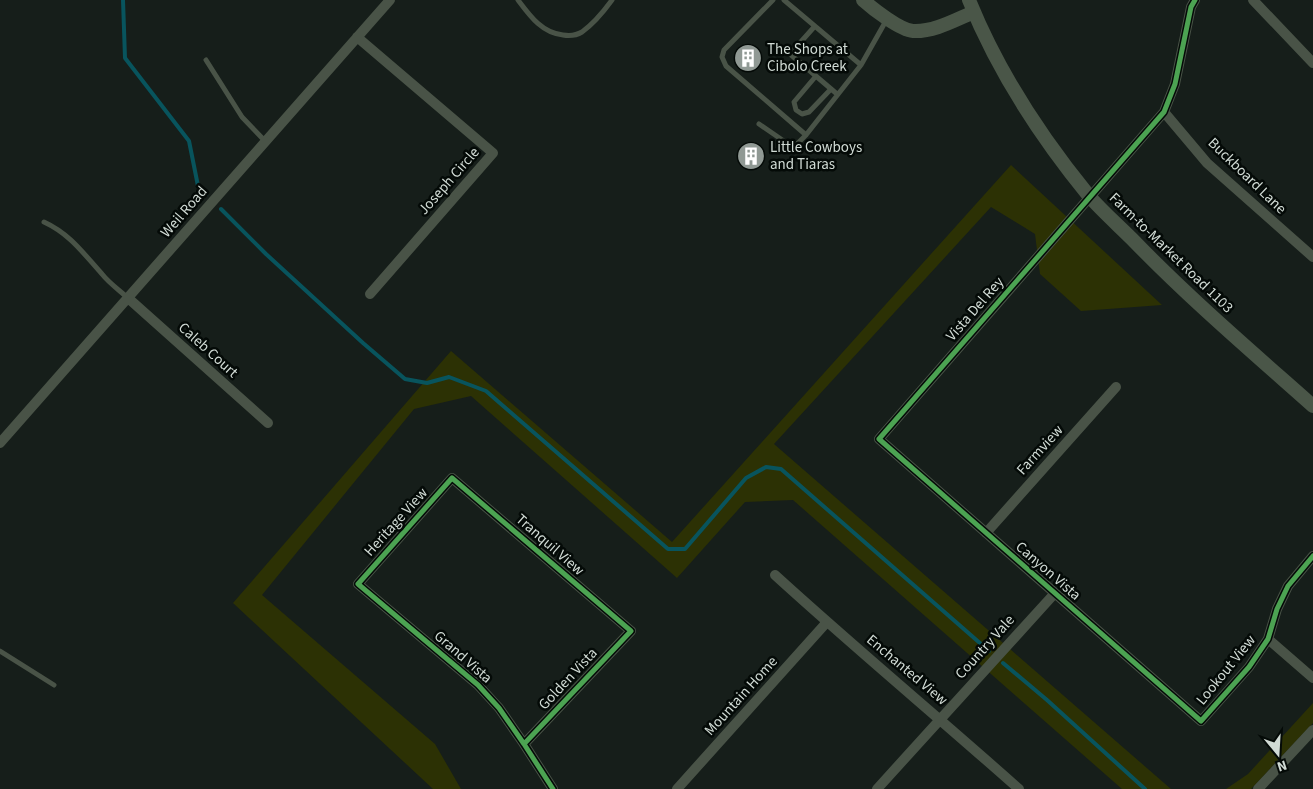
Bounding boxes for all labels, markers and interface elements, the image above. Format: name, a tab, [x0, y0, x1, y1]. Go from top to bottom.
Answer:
place label: The Shops at Cibolo Creek	[767, 39, 848, 77]
building icon: The Shops at Cibolo Creek	[733, 43, 763, 73]
street label: Buckboard Lane	[1203, 133, 1291, 219]
place label: Little Cowboys and Tiaras	[770, 137, 862, 175]
building icon: Little Cowboys and Tiaras	[736, 141, 766, 171]
street label: Joseph Circle	[414, 142, 484, 220]
street label: Weil Road	[156, 182, 212, 242]
street label: Farm-to-Market Road 1103	[1104, 188, 1238, 318]
street label: Vista Del Rey	[941, 272, 1009, 346]
street label: Caleb Court	[174, 317, 242, 383]
street label: Farmview	[1012, 420, 1068, 480]
street label: Heritage View	[359, 483, 433, 561]
street label: Tranquil View	[511, 509, 589, 581]
street label: Canyon Vista	[1011, 537, 1085, 605]
street label: Country Vale	[950, 610, 1020, 684]
street label: Grand Vista	[429, 626, 497, 688]
street label: Enchanted View	[862, 630, 952, 710]
street label: Lookout View	[1191, 630, 1261, 709]
street label: Golden Vista	[534, 643, 602, 715]
street label: Mountain Home	[700, 652, 782, 740]
north arrow	[1253, 729, 1303, 779]
text: N	[1274, 754, 1289, 776]

